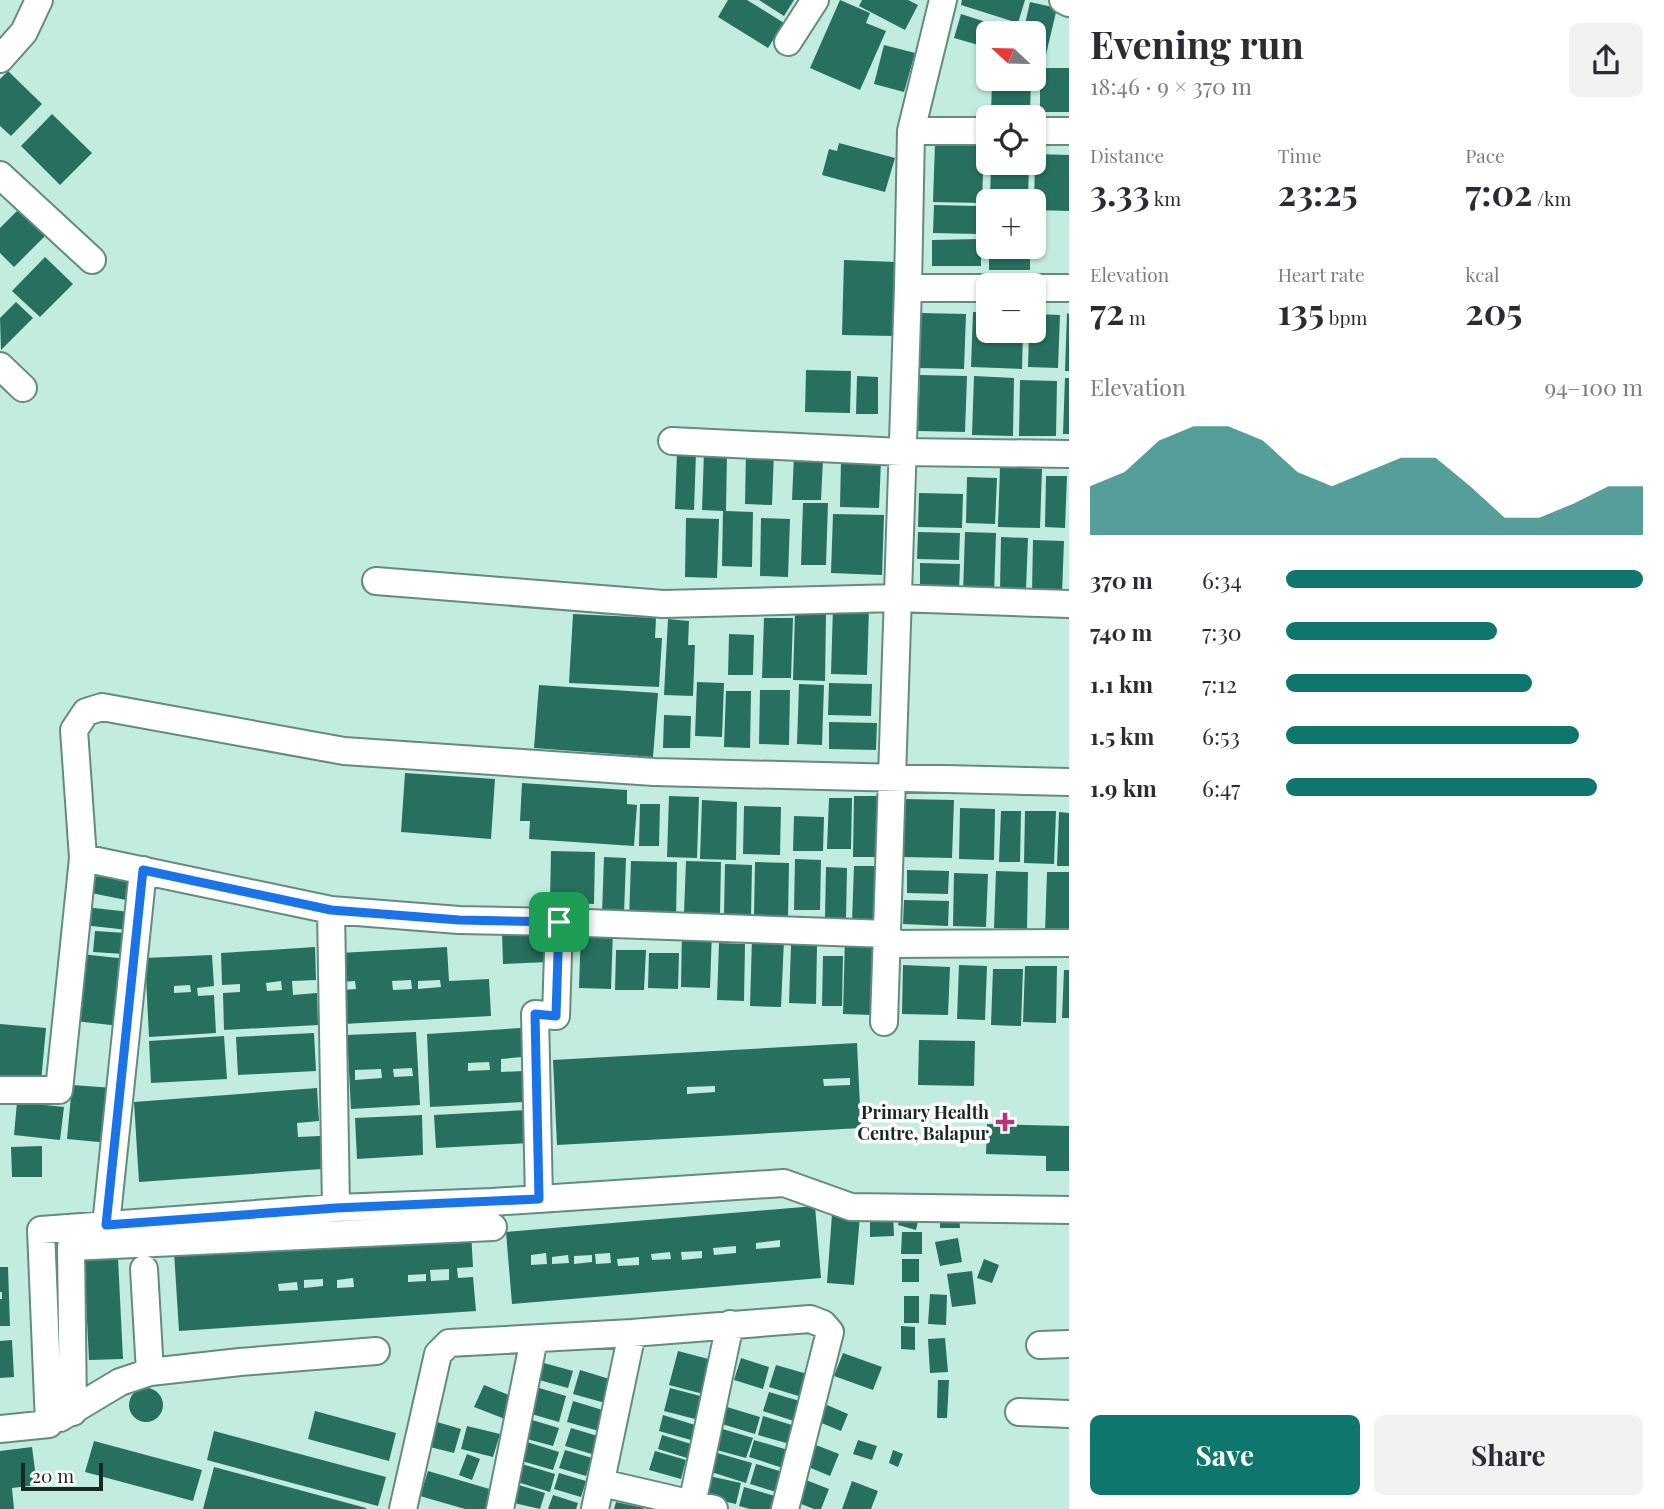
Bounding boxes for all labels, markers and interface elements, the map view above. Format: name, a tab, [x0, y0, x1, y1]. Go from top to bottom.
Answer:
text: Evening run	[1090, 18, 1304, 69]
north arrow	[976, 21, 1046, 91]
map controls	[976, 21, 1046, 343]
button: share	[1569, 23, 1643, 97]
text: 18:46 · 9 × 370 m	[1090, 70, 1252, 101]
button: locate	[976, 105, 1046, 175]
text: Distance	[1090, 142, 1164, 168]
text: Time	[1278, 142, 1322, 168]
text: Pace	[1465, 142, 1505, 168]
text: 3.33	[1090, 168, 1150, 215]
text: 23:25	[1278, 168, 1358, 215]
text: 7:02	[1465, 168, 1532, 215]
text: km	[1150, 185, 1181, 211]
text: /km	[1532, 185, 1571, 211]
button: +	[976, 189, 1046, 259]
text: Elevation	[1090, 261, 1169, 287]
text: Heart rate	[1278, 261, 1365, 287]
text: kcal	[1465, 261, 1499, 287]
button: −	[976, 273, 1046, 343]
text: 72	[1090, 287, 1124, 334]
text: 135	[1278, 287, 1324, 334]
text: 205	[1465, 287, 1522, 334]
text: m	[1124, 304, 1146, 330]
text: bpm	[1324, 304, 1367, 330]
text: Elevation	[1090, 371, 1186, 402]
text: 94–100 m	[1545, 371, 1643, 402]
text: 370 m	[1090, 564, 1153, 595]
text: 6:34	[1202, 564, 1242, 595]
text: 740 m	[1090, 616, 1152, 647]
text: 7:30	[1202, 616, 1242, 647]
text: 1.1 km	[1090, 668, 1153, 699]
text: 7:12	[1202, 668, 1237, 699]
text: 1.5 km	[1090, 720, 1154, 751]
text: 6:53	[1202, 720, 1240, 751]
text: 1.9 km	[1090, 772, 1157, 803]
text: 6:47	[1202, 772, 1240, 803]
pin	[529, 892, 589, 952]
icon: arrive	[540, 903, 578, 941]
place label: Primary Health Centre, Balapur	[857, 1100, 990, 1145]
marker: Primary Health Centre, Balapur	[995, 1112, 1015, 1132]
button: Save	[1090, 1415, 1360, 1495]
button: Share	[1374, 1415, 1643, 1495]
scale bar	[21, 1460, 103, 1492]
text: 20 m	[32, 1462, 74, 1488]

